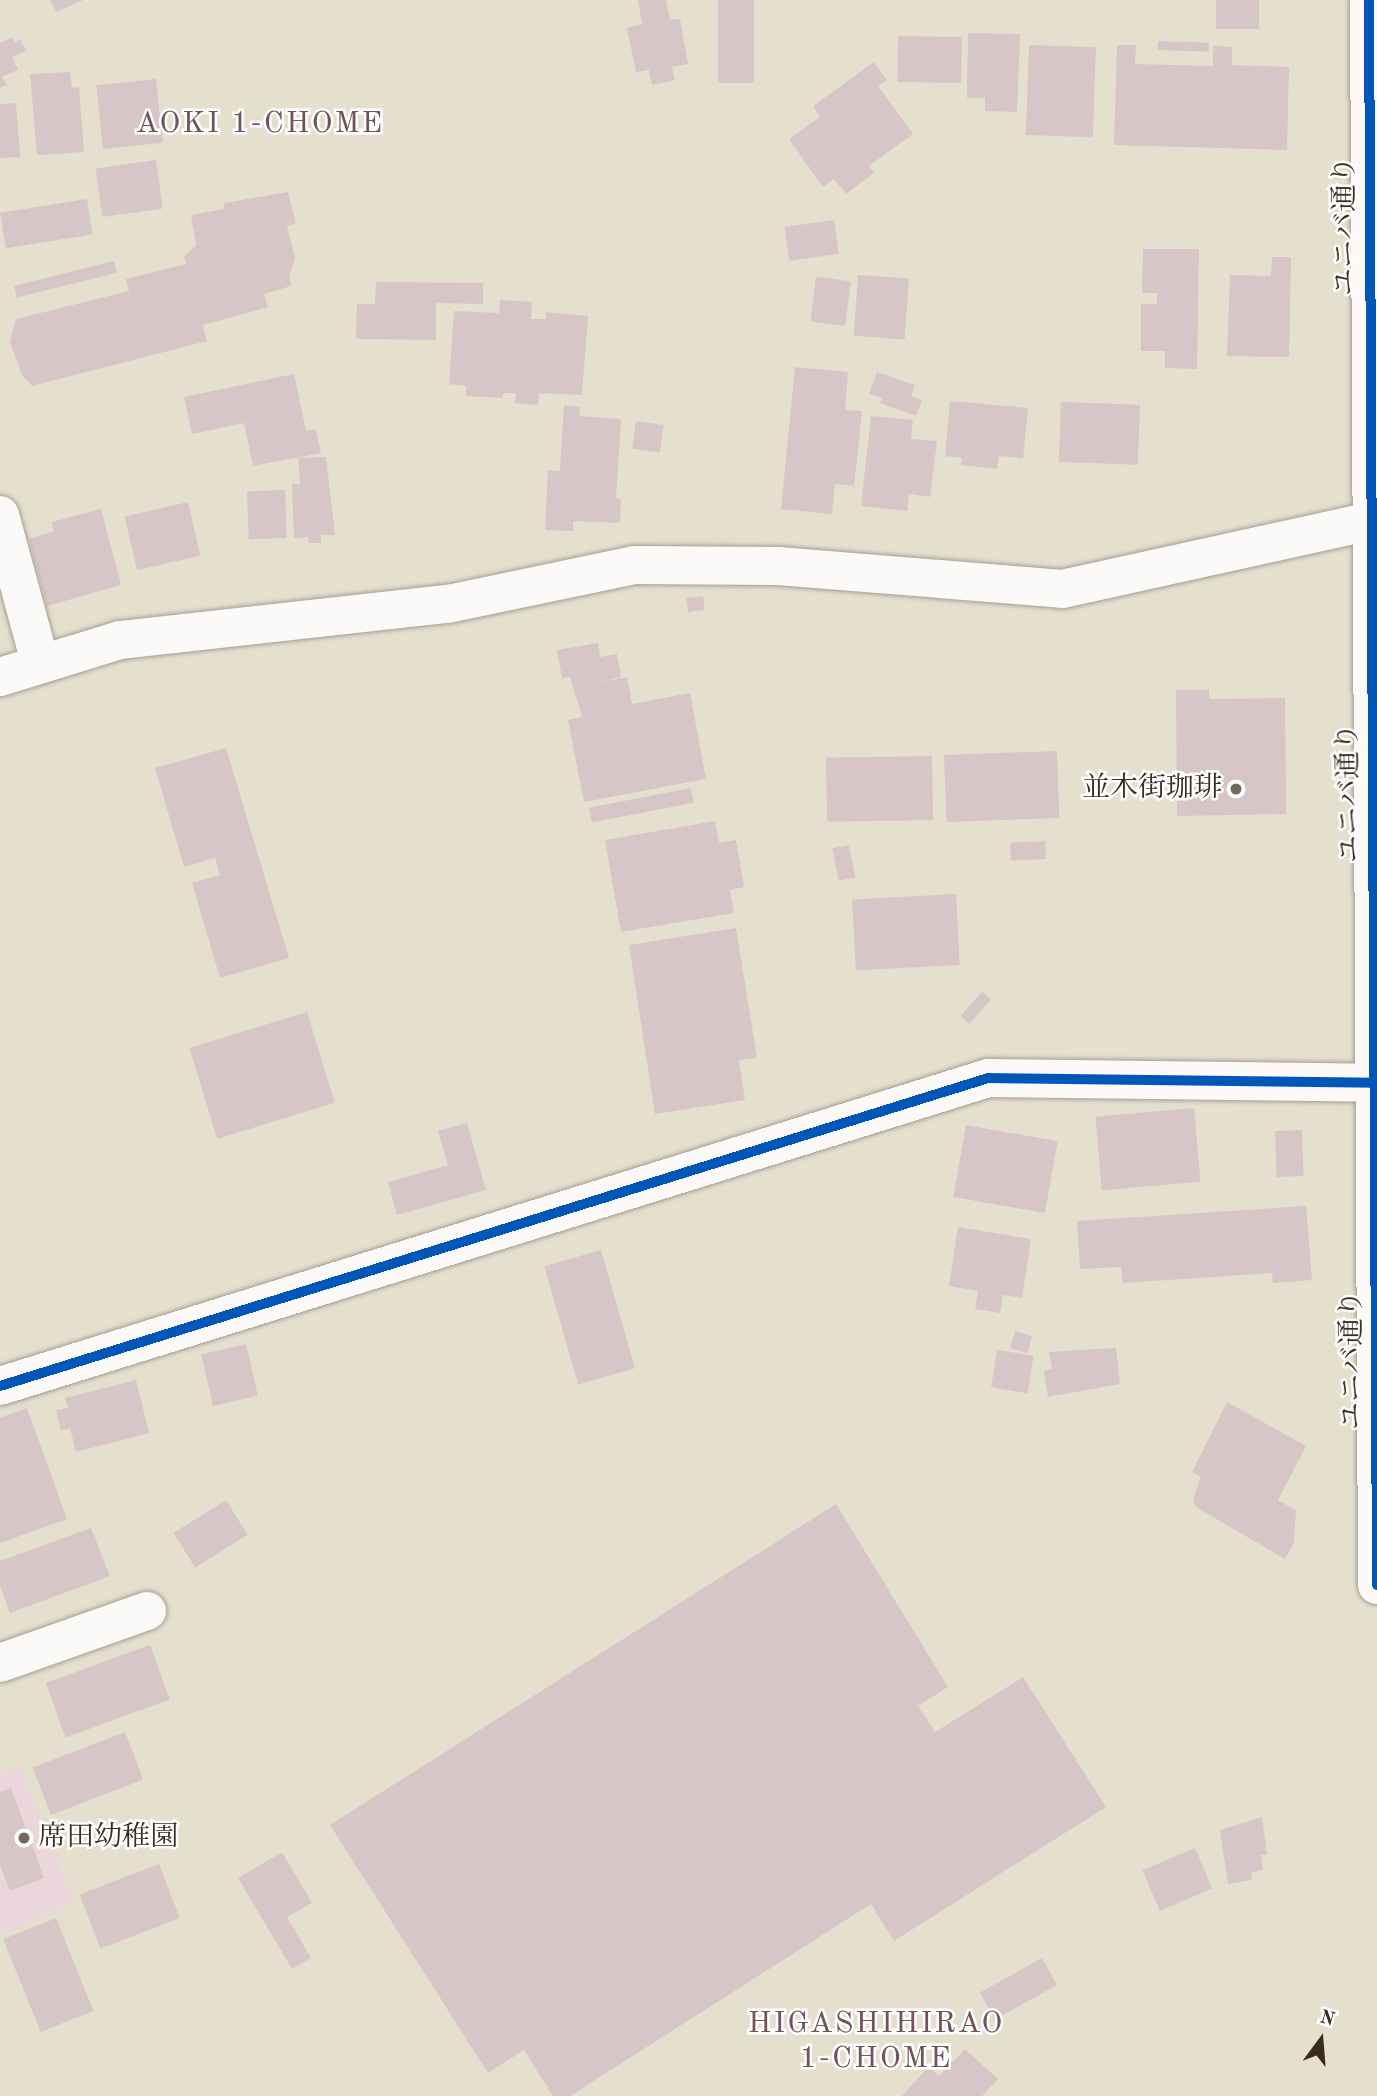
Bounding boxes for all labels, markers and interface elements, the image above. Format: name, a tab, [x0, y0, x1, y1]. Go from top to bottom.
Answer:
district label: AOKI 1-CHOME	[137, 106, 383, 142]
street label: ユニバ通り	[1329, 156, 1363, 296]
street label: ユニバ通り	[1332, 723, 1368, 863]
place label: 並木街珈琲	[1082, 772, 1222, 806]
marker: 並木街珈琲	[1228, 781, 1244, 797]
street label: ユニバ通り	[1336, 1290, 1370, 1430]
place label: 席田幼稚園	[38, 1821, 178, 1855]
marker: 席田幼稚園	[16, 1830, 32, 1846]
north arrow	[1286, 2005, 1356, 2075]
district label: HIGASHIHIRAO 1-CHOME	[749, 2006, 1003, 2076]
text: N	[1317, 2008, 1337, 2030]

